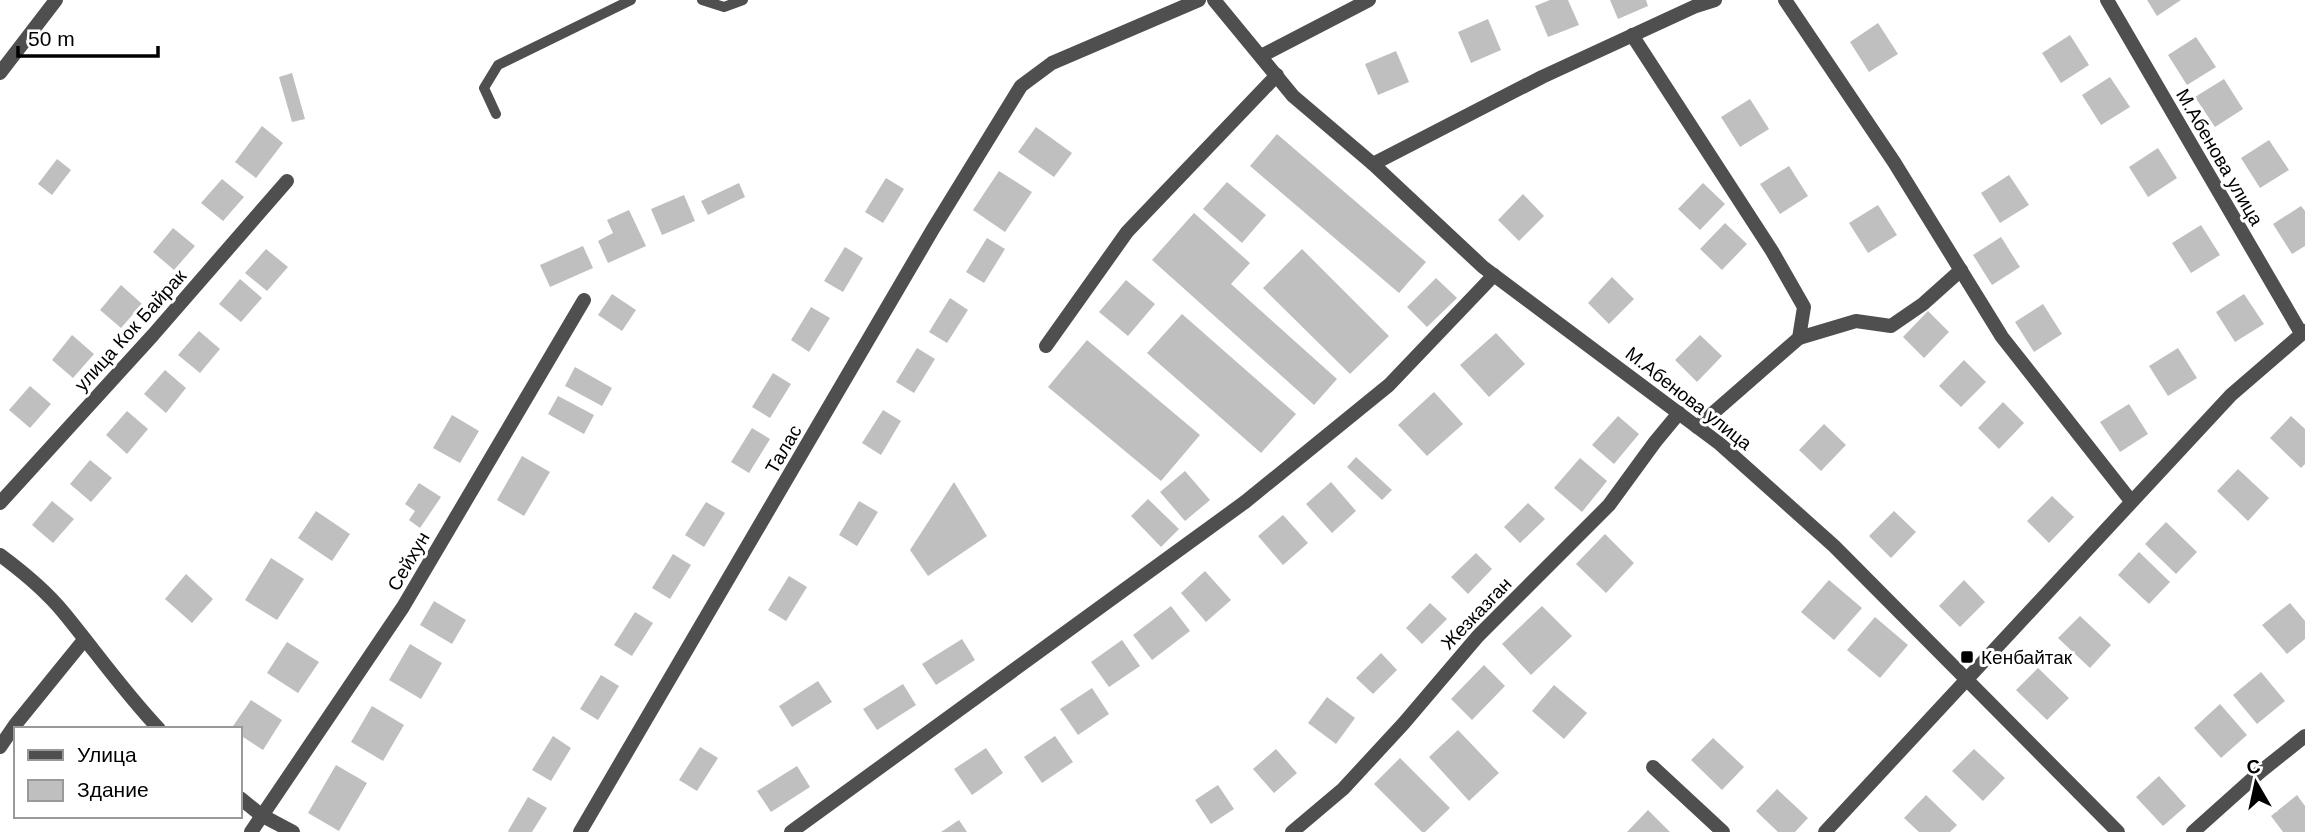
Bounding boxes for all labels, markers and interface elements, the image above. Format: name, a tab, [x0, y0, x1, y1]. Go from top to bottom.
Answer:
scale bar	[18, 14, 158, 58]
text: 50 m	[28, 27, 75, 50]
street label: М.Абенова улица	[2172, 85, 2267, 230]
street label: улица Кок Байрак	[70, 265, 191, 395]
street label: М.Абенова улица	[1622, 343, 1756, 454]
street label: Талас	[761, 421, 806, 477]
street label: Сейхун	[383, 528, 434, 594]
street label: Жезказган	[1437, 573, 1516, 654]
place label: Кенбайтак	[1981, 647, 2073, 668]
marker: Кенбайтак	[1959, 649, 1975, 665]
legend	[14, 727, 242, 818]
text: Улица	[77, 743, 137, 766]
north arrow	[2221, 748, 2291, 818]
text: С	[2245, 755, 2262, 778]
text: Здание	[77, 778, 149, 801]

